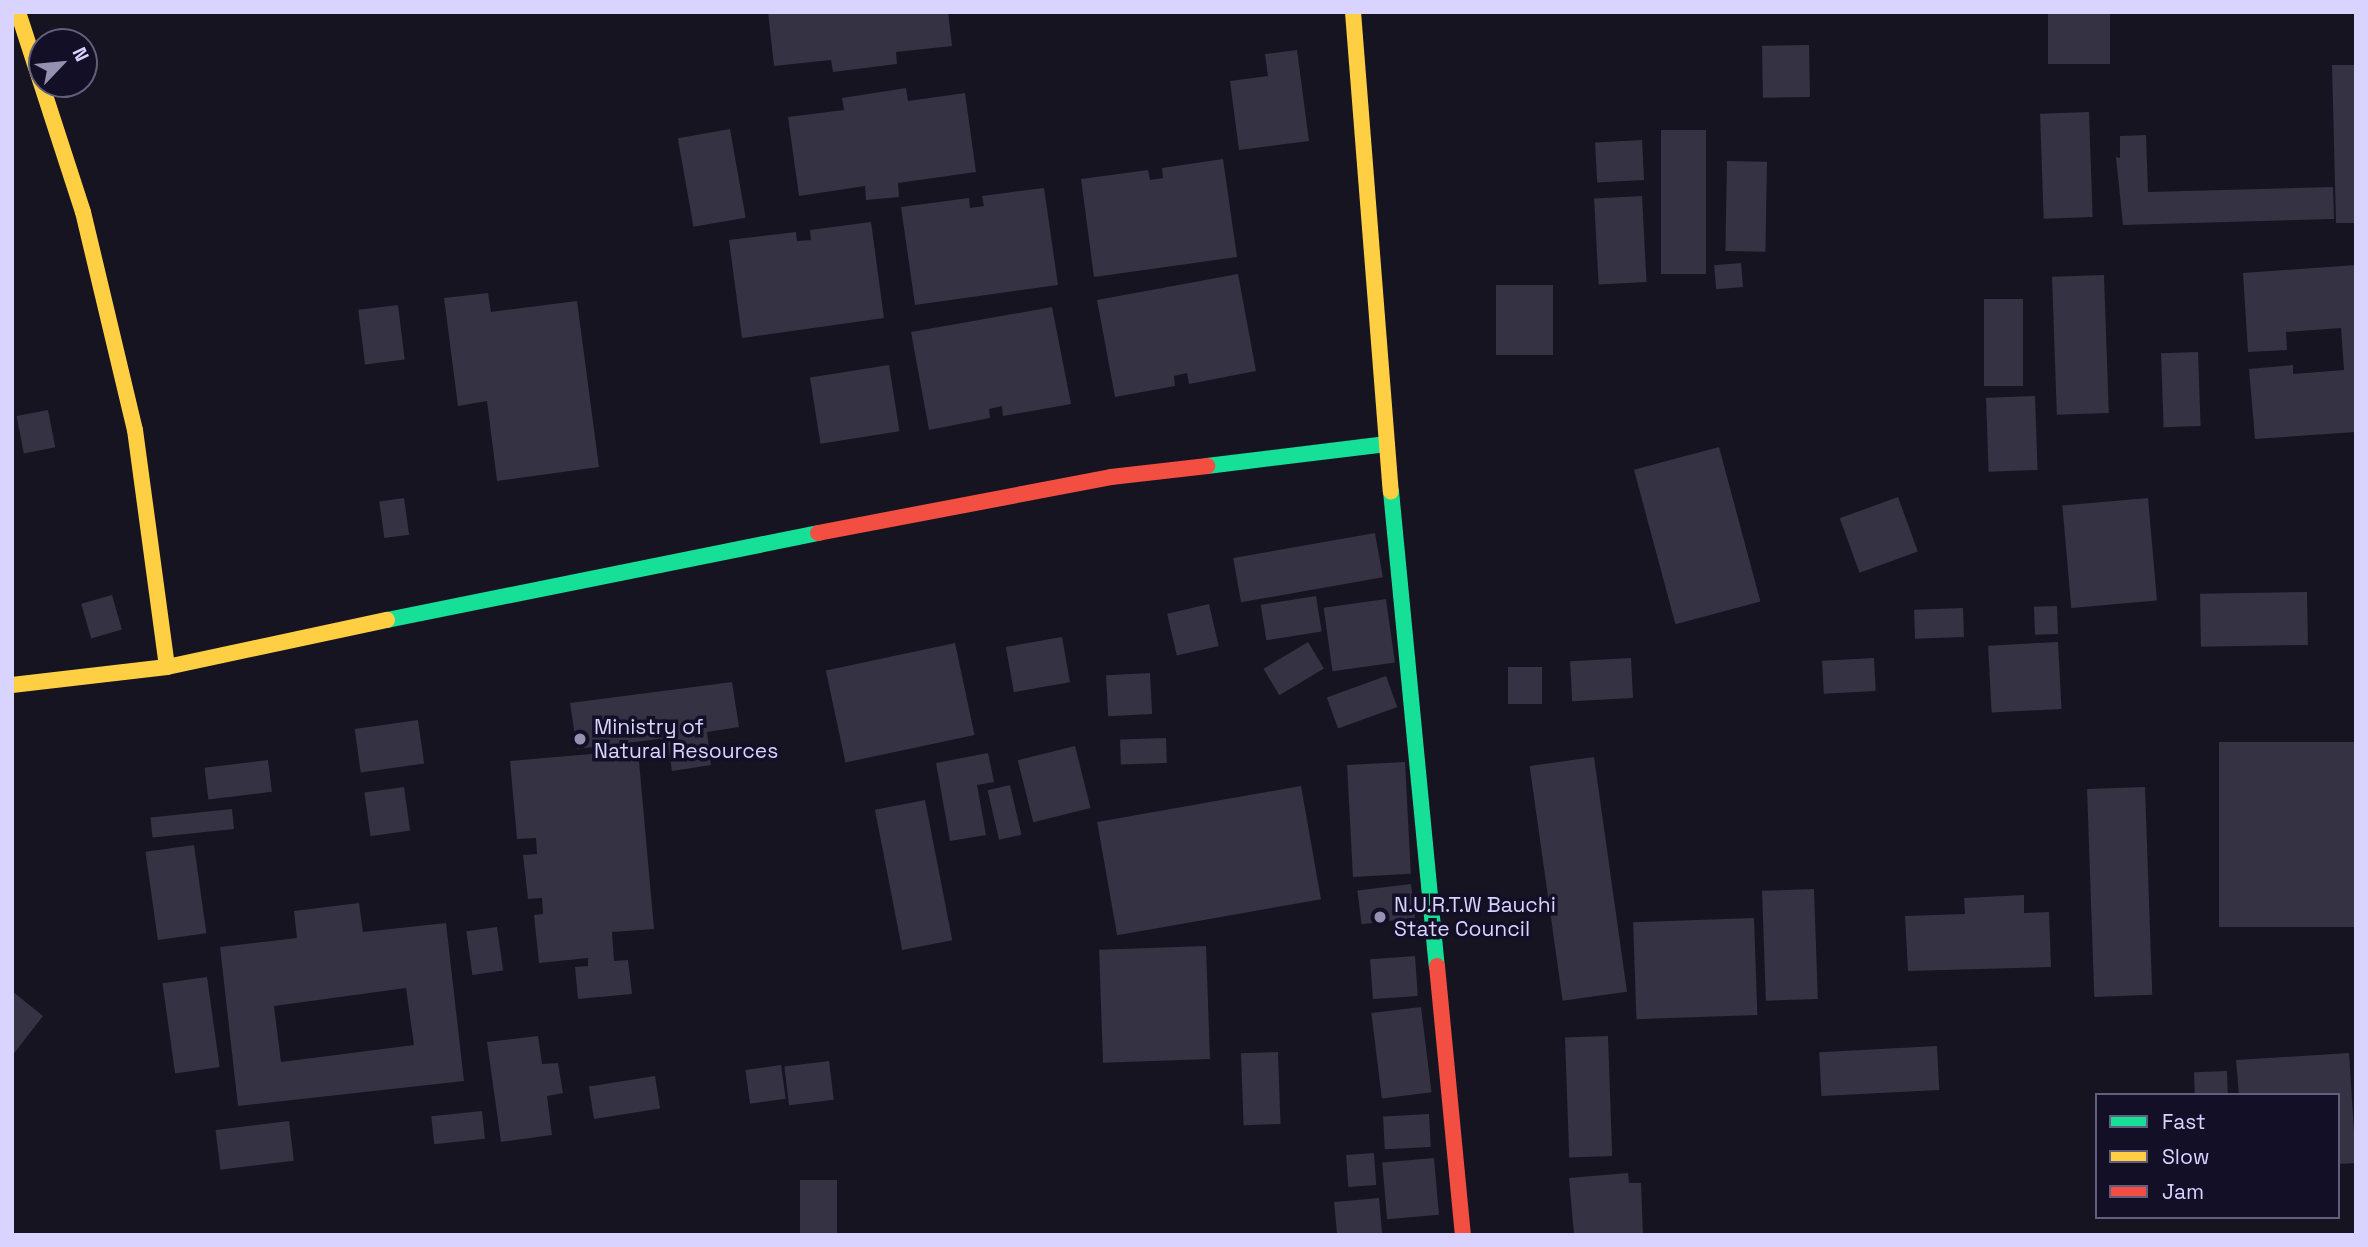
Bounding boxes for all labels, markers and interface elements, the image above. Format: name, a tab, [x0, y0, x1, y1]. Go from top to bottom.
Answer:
north arrow	[28, 28, 98, 98]
text: N	[66, 43, 95, 66]
place label: Ministry of Natural Resources	[594, 714, 778, 764]
marker: Ministry of Natural Resources	[572, 731, 588, 747]
place label: N.U.R.T.W Bauchi State Council	[1394, 892, 1556, 942]
marker: N.U.R.T.W Bauchi State Council	[1372, 909, 1388, 925]
legend	[2095, 1093, 2340, 1219]
text: Fast	[2162, 1108, 2206, 1135]
text: Slow	[2162, 1143, 2210, 1170]
text: Jam	[2162, 1178, 2204, 1205]

